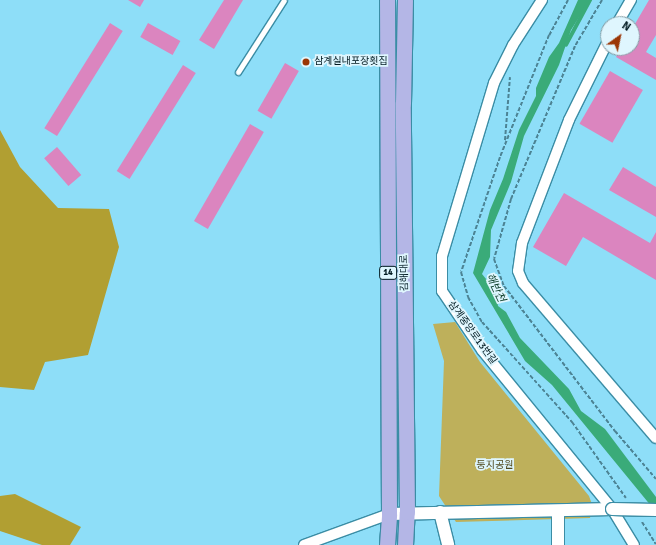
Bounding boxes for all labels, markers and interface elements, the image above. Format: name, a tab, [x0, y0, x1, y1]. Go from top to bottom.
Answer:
north arrow	[600, 16, 640, 56]
text: N	[620, 19, 633, 34]
place label: 삼계실내포장횟집	[314, 56, 388, 68]
marker: 삼계실내포장횟집	[301, 57, 311, 67]
street label: 김해대로	[399, 254, 411, 292]
road number: 14	[379, 266, 397, 280]
water label: 해반천	[482, 271, 508, 305]
street label: 삼계중앙로13번길	[445, 299, 499, 367]
park label: 둥지공원	[477, 460, 513, 472]

